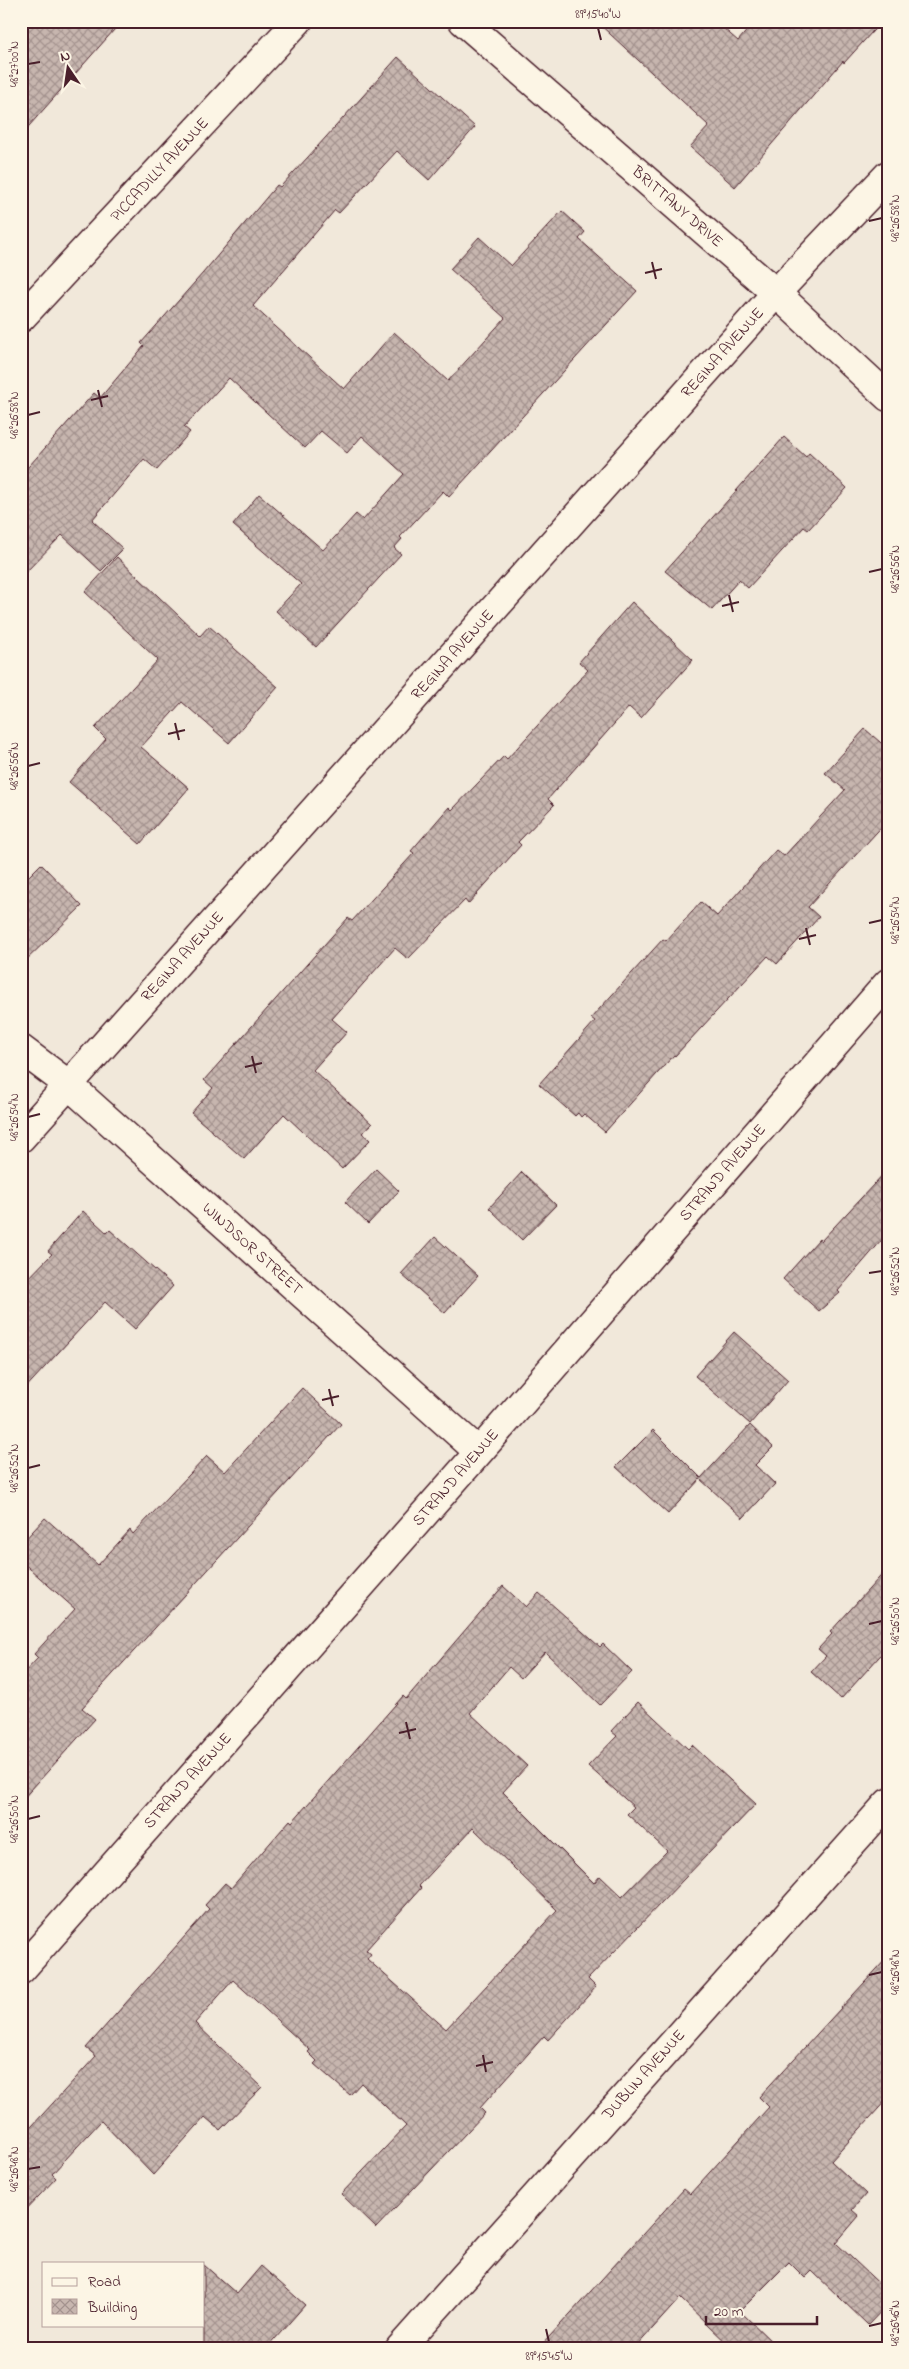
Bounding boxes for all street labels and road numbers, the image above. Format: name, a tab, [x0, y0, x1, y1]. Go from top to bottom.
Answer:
street label: PICCADILLY AVENUE	[105, 112, 215, 228]
street label: BRITTANY DRIVE	[625, 160, 728, 254]
street label: REGINA AVENUE	[676, 302, 770, 404]
street label: REGINA AVENUE	[406, 604, 500, 706]
street label: REGINA AVENUE	[136, 906, 230, 1008]
street label: STRAND AVENUE	[674, 1119, 772, 1227]
street label: WINDSOR STREET	[196, 1197, 308, 1301]
street label: STRAND AVENUE	[407, 1424, 505, 1532]
street label: STRAND AVENUE	[138, 1727, 238, 1835]
street label: DUBLIN AVENUE	[596, 2024, 691, 2126]

